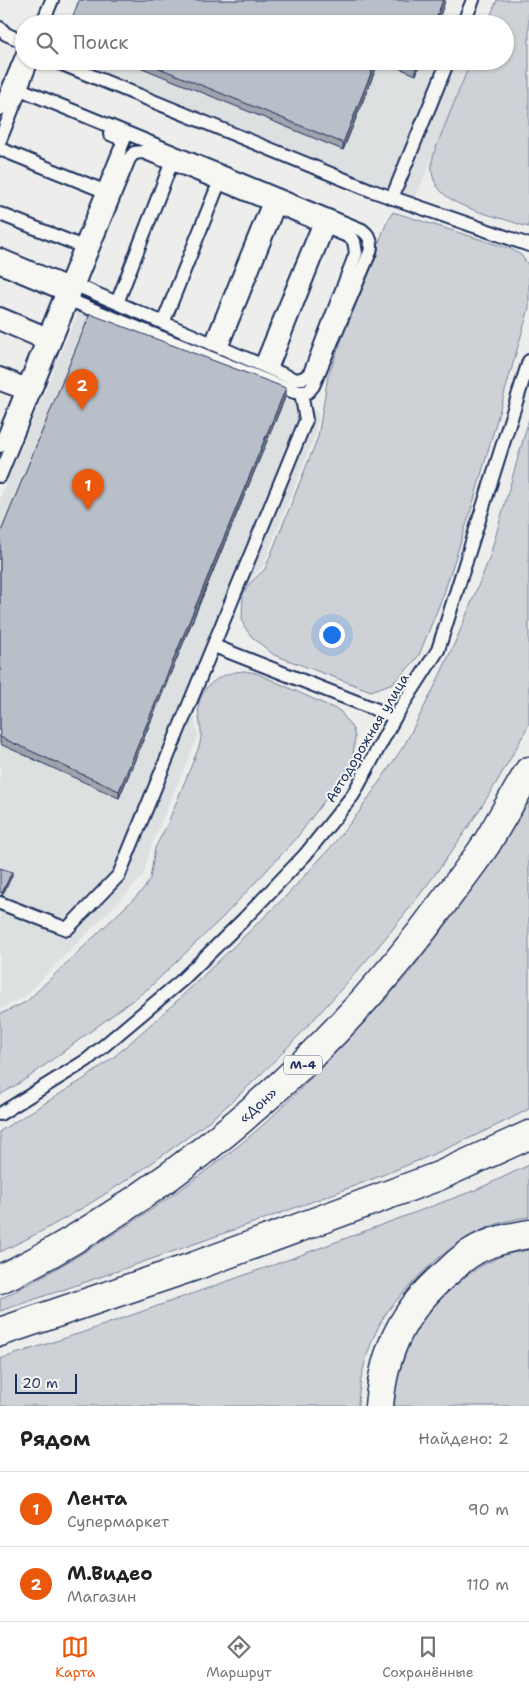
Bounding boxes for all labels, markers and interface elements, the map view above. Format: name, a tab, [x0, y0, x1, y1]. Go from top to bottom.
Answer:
search box	[15, 15, 514, 70]
icon: search	[33, 29, 61, 57]
text: Поиск	[73, 30, 128, 55]
pin: 2	[66, 369, 98, 410]
pin: 1	[72, 469, 104, 510]
your location	[319, 622, 345, 648]
street label: Автодорожная улица	[321, 670, 413, 806]
road number: М-4	[284, 1056, 322, 1074]
street label: «Дон»	[235, 1083, 281, 1127]
scale bar	[15, 1371, 78, 1394]
text: 20 m	[22, 1374, 58, 1392]
text: Рядом	[20, 1425, 90, 1453]
text: Найдено: 2	[418, 1428, 509, 1449]
text: Лента	[67, 1486, 127, 1511]
text: 1	[32, 1499, 40, 1520]
text: 90 m	[468, 1499, 509, 1520]
text: Супермаркет	[67, 1511, 169, 1532]
text: М.Видео	[67, 1561, 153, 1586]
text: 2	[30, 1574, 42, 1595]
text: 110 m	[466, 1574, 509, 1595]
text: Магазин	[67, 1586, 136, 1607]
tab: Карта	[55, 1633, 95, 1681]
tab: Маршрут	[206, 1633, 271, 1681]
tab: Сохранённые	[382, 1633, 474, 1681]

